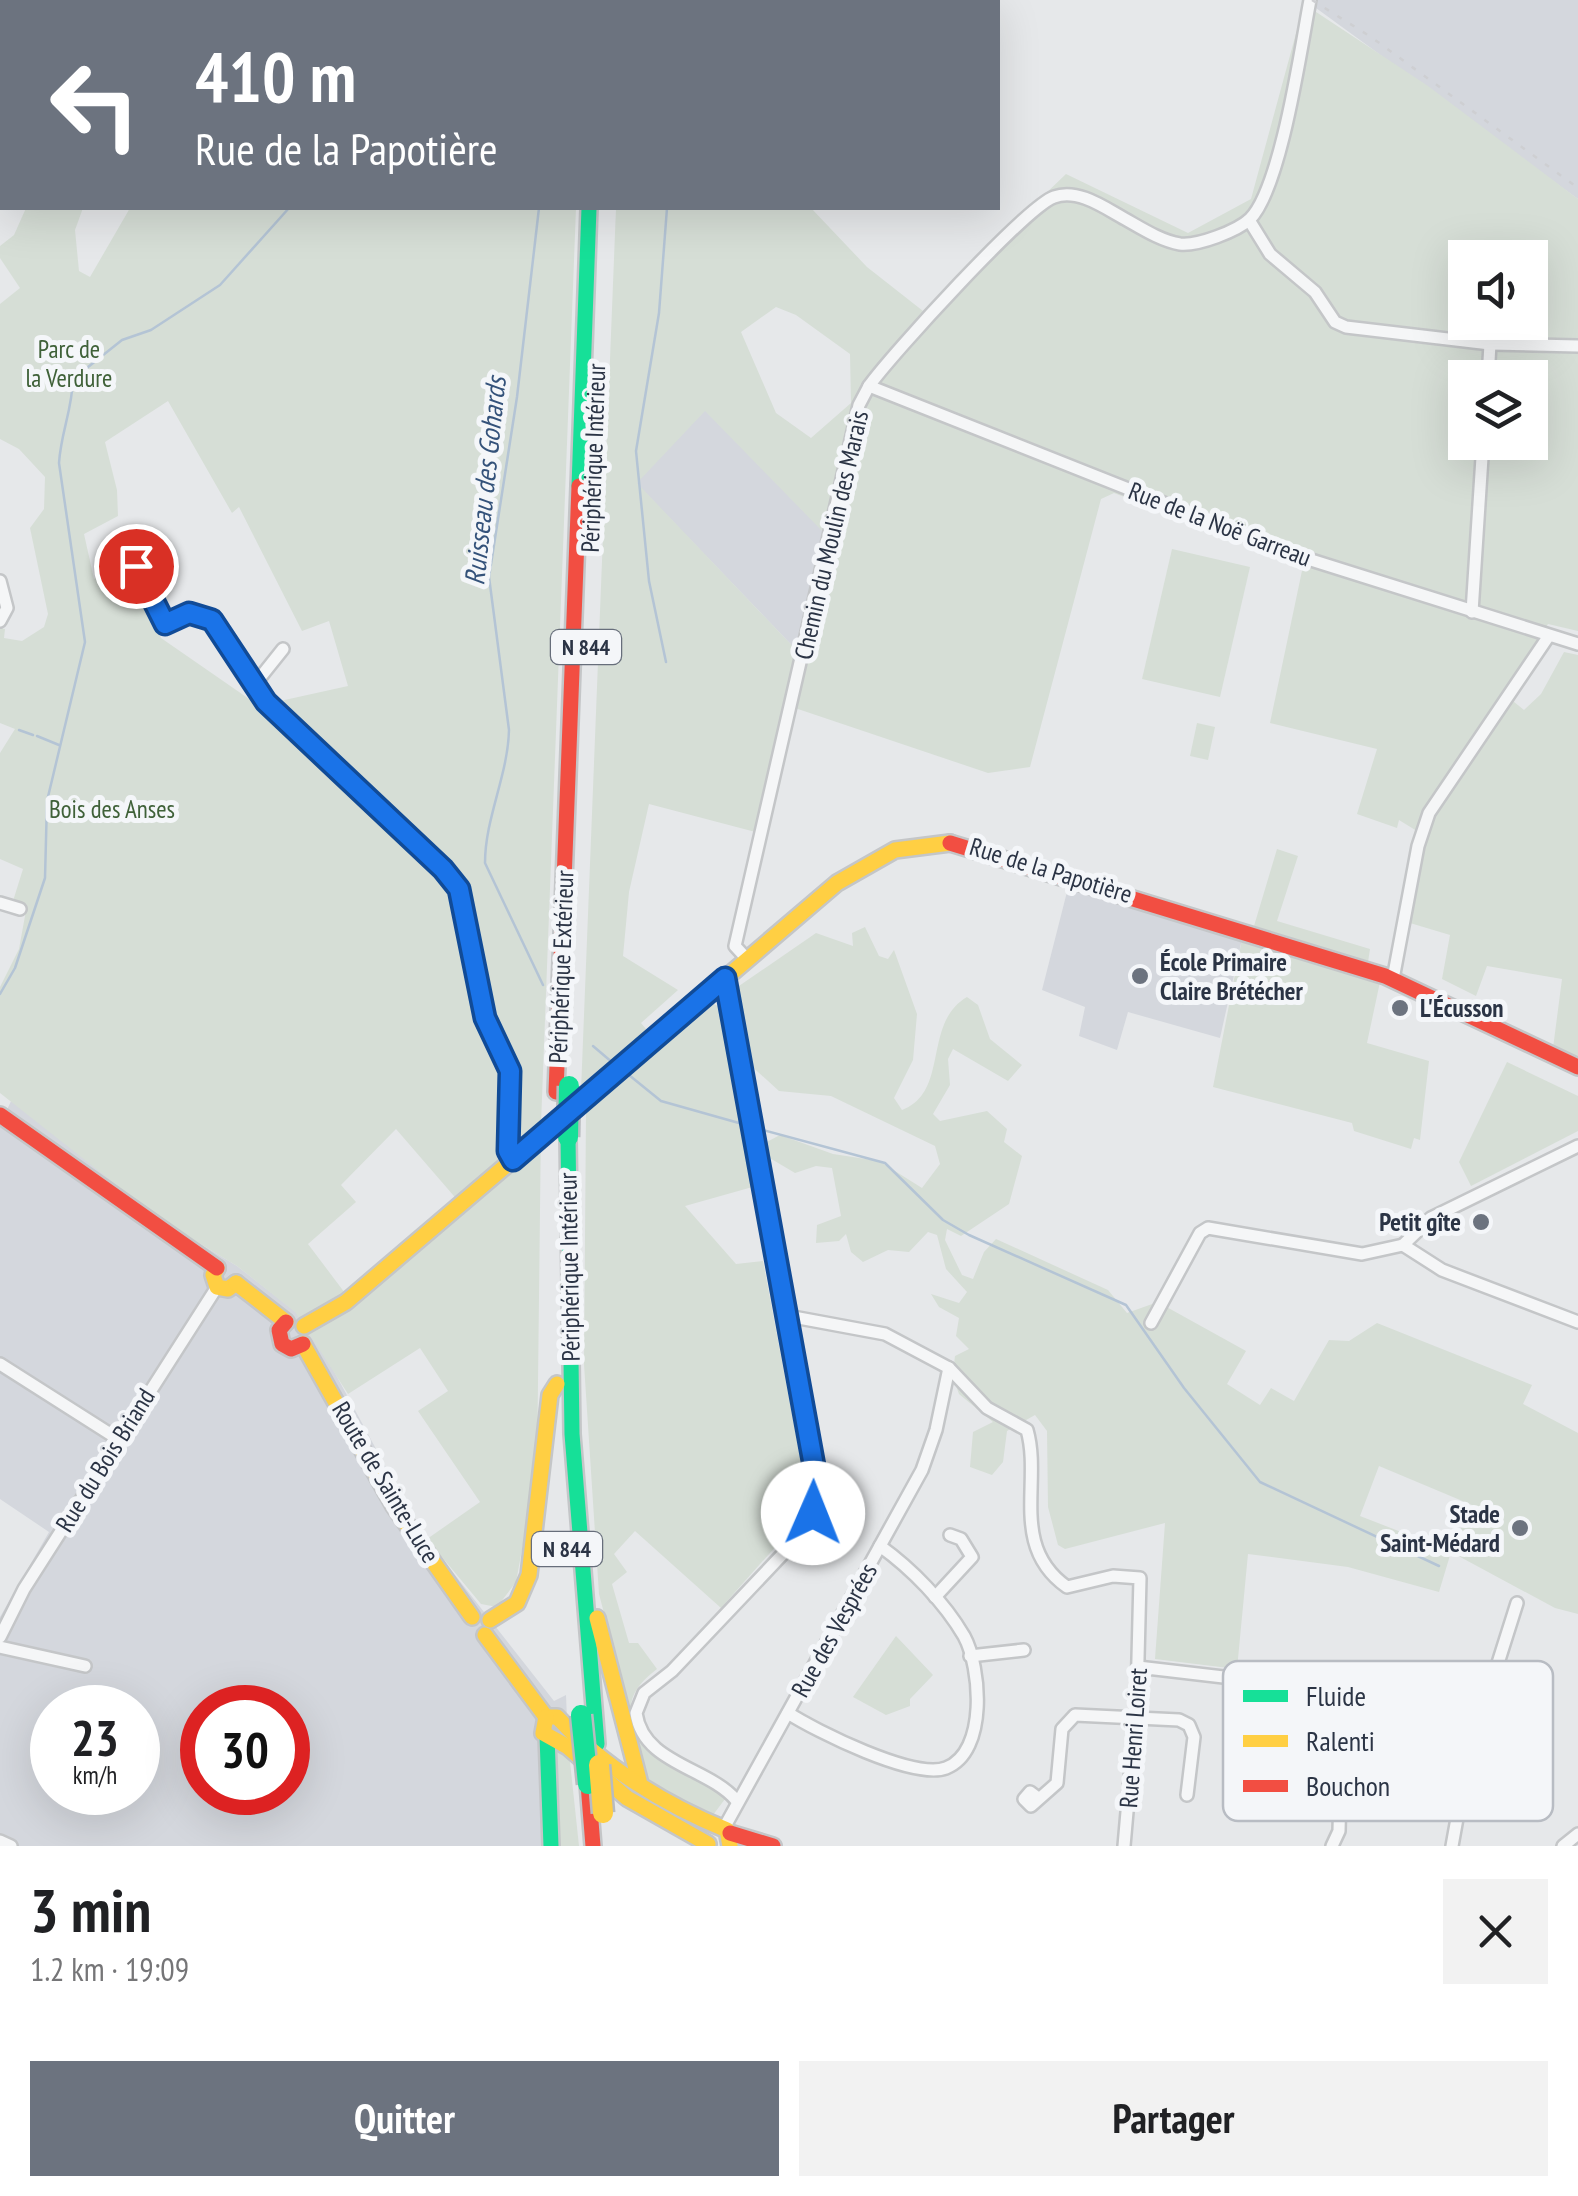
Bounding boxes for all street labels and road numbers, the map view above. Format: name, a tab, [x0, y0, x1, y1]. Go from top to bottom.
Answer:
street label: Périphérique Intérieur	[574, 363, 612, 553]
street label: Chemin du Moulin des Marais	[787, 407, 875, 663]
street label: Rue de la Noë Garreau	[1124, 474, 1316, 574]
road number: N 844	[551, 630, 621, 664]
street label: Rue de la Papotière	[966, 830, 1136, 910]
street label: Périphérique Extérieur	[542, 870, 580, 1064]
street label: Périphérique Intérieur	[551, 1172, 587, 1362]
street label: Rue du Bois Briand	[48, 1382, 162, 1538]
street label: Route de Sainte-Luce	[325, 1396, 447, 1568]
road number: N 844	[532, 1532, 602, 1566]
street label: Rue des Vesprées	[784, 1557, 884, 1703]
street label: Rue Henri Loiret	[1112, 1667, 1154, 1809]

